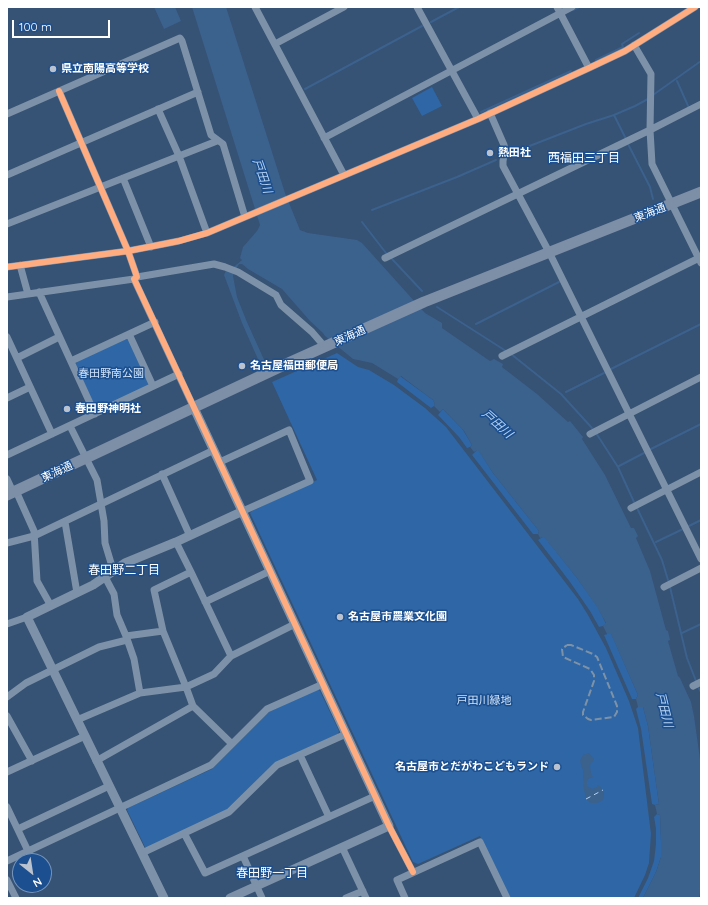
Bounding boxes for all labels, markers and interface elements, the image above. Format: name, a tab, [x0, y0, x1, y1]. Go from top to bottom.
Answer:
scale bar	[14, 12, 112, 38]
text: 100 m	[19, 19, 52, 34]
place label: 県立南陽高等学校	[61, 62, 149, 76]
marker: 県立南陽高等学校	[48, 64, 58, 74]
place label: 熱田社	[498, 146, 531, 160]
marker: 熱田社	[485, 148, 495, 158]
district label: 西福田三丁目	[548, 151, 620, 165]
water label: 戸田川	[249, 157, 275, 195]
street label: 東海通	[632, 201, 668, 225]
street label: 東海通	[332, 323, 368, 349]
place label: 名古屋福田郵便局	[250, 359, 338, 373]
marker: 名古屋福田郵便局	[237, 361, 247, 371]
park label: 春田野南公園	[78, 367, 144, 381]
place label: 春田野神明社	[75, 402, 141, 416]
marker: 春田野神明社	[62, 404, 72, 414]
water label: 戸田川	[479, 407, 515, 441]
street label: 東海通	[39, 459, 75, 485]
district label: 春田野二丁目	[88, 563, 160, 577]
place label: 名古屋市農業文化園	[348, 610, 447, 624]
marker: 名古屋市農業文化園	[335, 612, 345, 622]
water label: 戸田川	[653, 691, 675, 729]
park label: 戸田川緑地	[457, 694, 511, 708]
place label: 名古屋市とだがわこどもランド	[395, 760, 549, 774]
marker: 名古屋市とだがわこどもランド	[552, 762, 562, 772]
north arrow	[12, 853, 52, 893]
district label: 春田野一丁目	[236, 866, 308, 880]
text: N	[30, 874, 45, 891]

